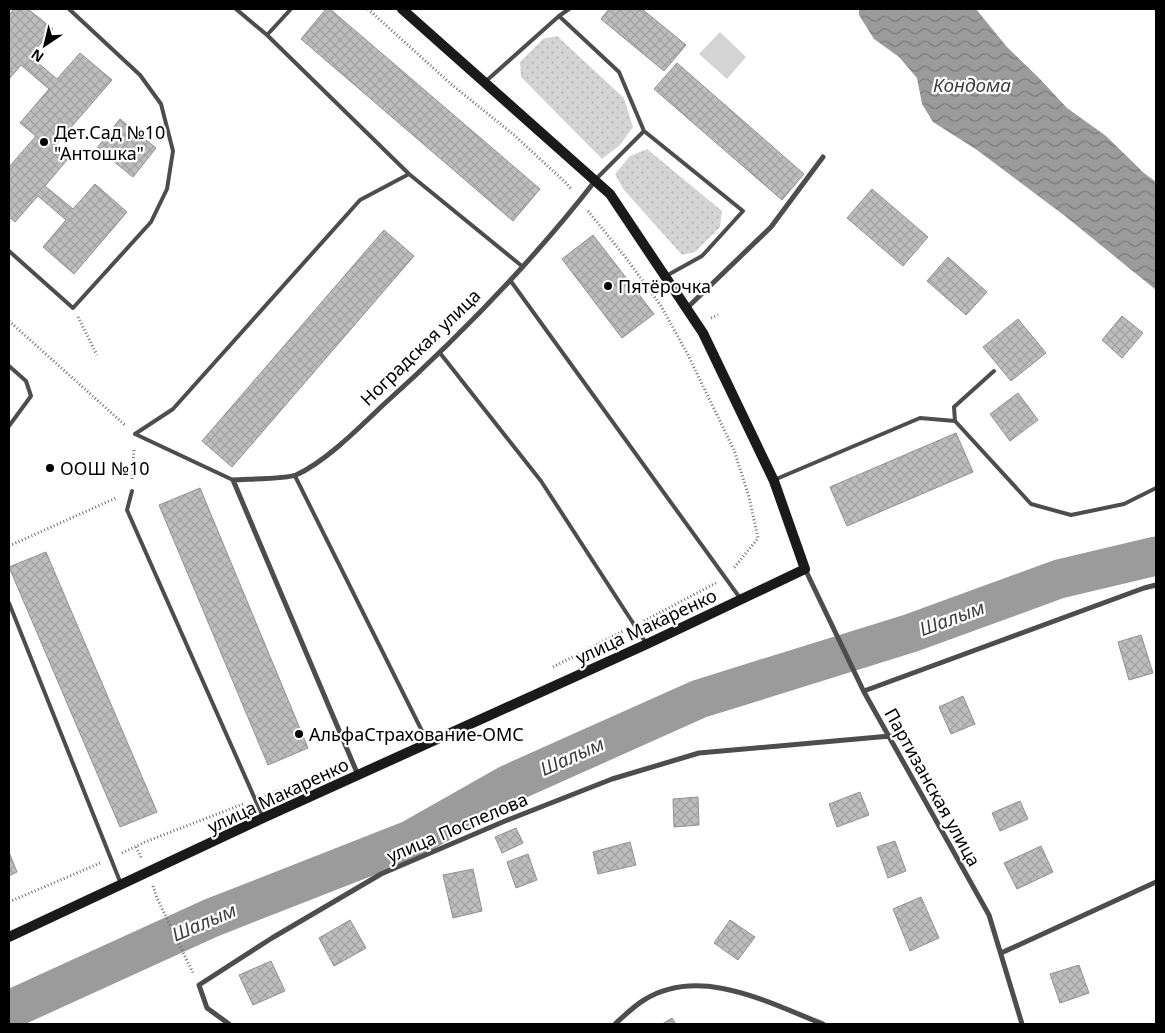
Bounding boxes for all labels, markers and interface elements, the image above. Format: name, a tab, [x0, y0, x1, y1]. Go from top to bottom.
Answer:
north arrow	[20, 20, 70, 70]
text: N	[27, 45, 47, 67]
water label: Кондома	[933, 72, 1011, 98]
place label: Дет.Сад №10 "Антошка"	[54, 120, 165, 165]
marker: Дет.Сад №10 "Антошка"	[38, 136, 50, 148]
place label: Пятёрочка	[618, 274, 711, 298]
marker: Пятёрочка	[602, 280, 614, 292]
street label: Ноградская улица	[355, 283, 485, 411]
place label: ООШ №10	[60, 456, 150, 480]
marker: ООШ №10	[44, 462, 56, 474]
street label: улица Макаренко	[572, 583, 720, 669]
water label: Шалым	[916, 594, 988, 642]
street label: Партизанская улица	[879, 704, 987, 870]
place label: АльфаСтрахование-ОМС	[309, 722, 524, 746]
marker: АльфаСтрахование-ОМС	[293, 728, 305, 740]
water label: Шалым	[536, 730, 608, 782]
street label: улица Макаренко	[204, 752, 352, 838]
street label: улица Поспелова	[383, 787, 531, 867]
water label: Шалым	[168, 897, 240, 947]

